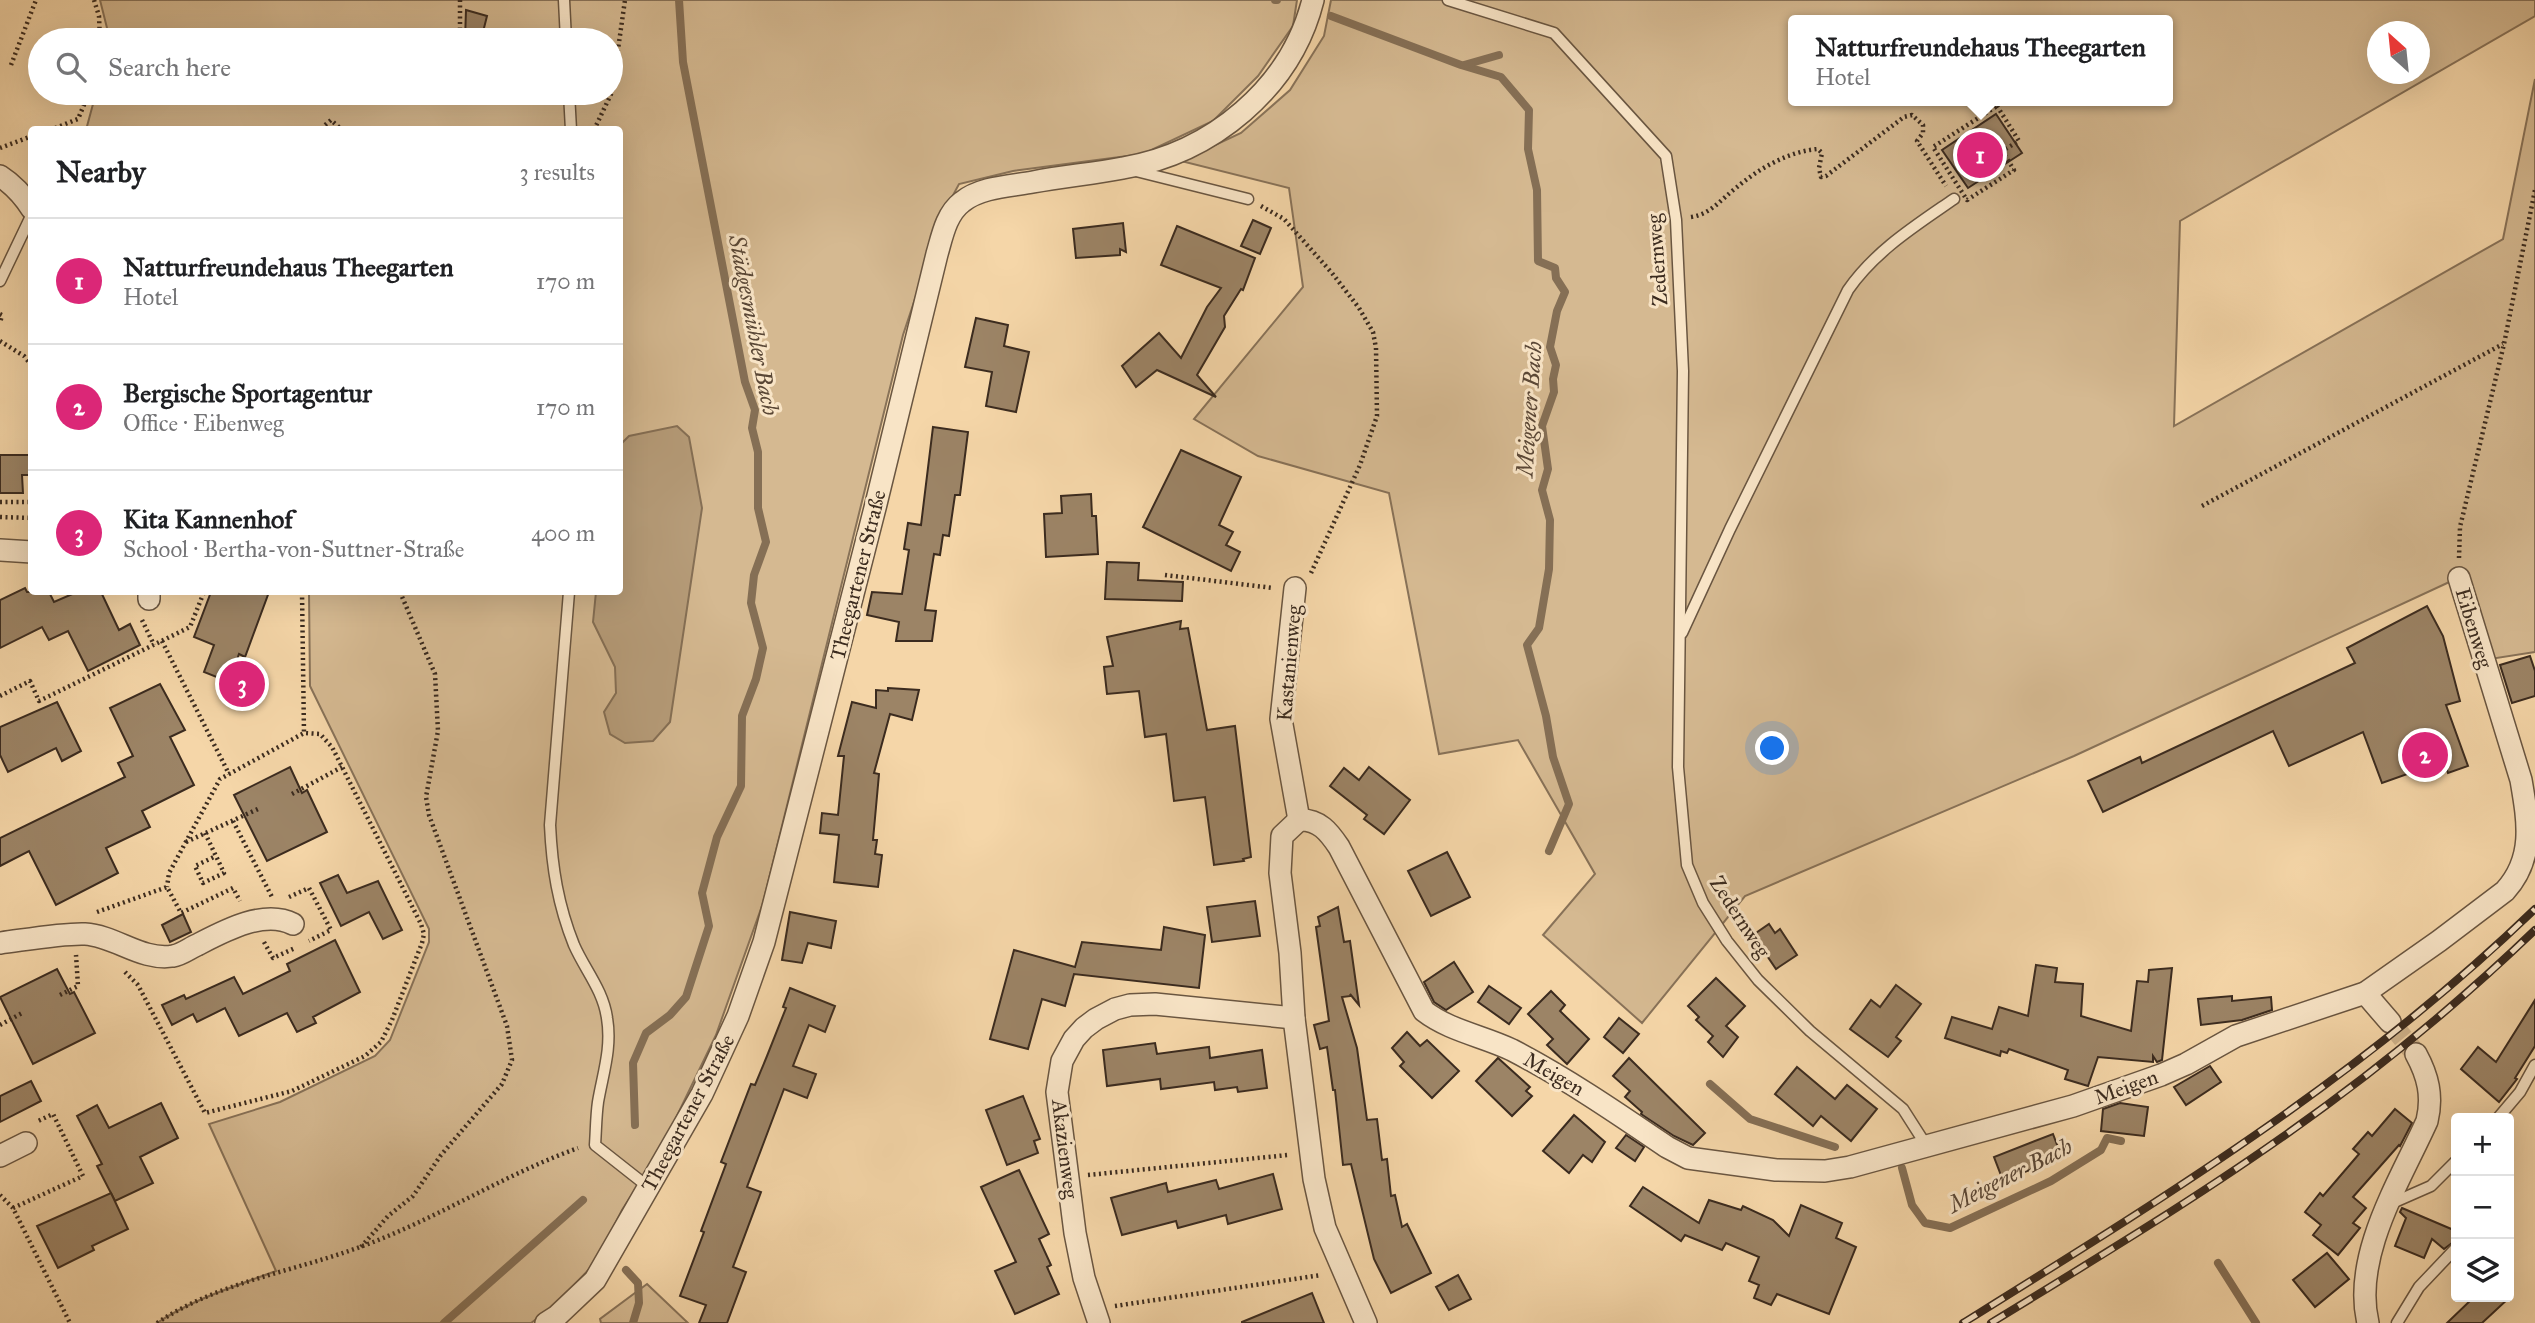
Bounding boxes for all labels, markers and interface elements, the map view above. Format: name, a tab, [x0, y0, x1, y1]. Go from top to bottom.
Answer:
popup	[1788, 15, 2173, 106]
north arrow	[2367, 21, 2430, 84]
search box	[28, 28, 623, 105]
text: Natturfreundehaus Theegarten	[1815, 31, 2146, 63]
icon: search	[52, 48, 90, 86]
text: Search here	[108, 51, 231, 83]
text: Hotel	[1815, 63, 1871, 91]
pin: 1	[1957, 129, 2003, 181]
text: Nearby	[56, 154, 146, 190]
text: 3 results	[519, 158, 595, 186]
street label: Zedernweg	[1641, 213, 1673, 307]
water label: Städgesmühler Bach	[723, 231, 785, 418]
text: Natturfreundehaus Theegarten	[123, 251, 454, 283]
text: 1	[74, 267, 84, 295]
text: 170 m	[536, 267, 595, 295]
text: Hotel	[123, 283, 178, 311]
water label: Meigener Bach	[1510, 340, 1548, 480]
text: Bergische Sportagentur	[123, 377, 372, 409]
text: 2	[73, 393, 85, 421]
text: 170 m	[536, 393, 595, 421]
text: Office · Eibenweg	[123, 409, 284, 437]
street label: Theegartener Straße	[824, 487, 892, 663]
text: Kita Kannenhof	[123, 503, 293, 535]
text: 3	[74, 519, 84, 547]
text: 400 m	[531, 519, 595, 547]
text: School · Bertha-von-Suttner-Straße	[123, 535, 464, 563]
street label: Eibenweg	[2449, 585, 2499, 672]
street label: Kastanienweg	[1271, 603, 1307, 722]
pin: 3	[219, 658, 265, 710]
pin: 2	[2402, 729, 2448, 781]
your location	[1755, 731, 1789, 765]
street label: Zedernweg	[1704, 871, 1776, 963]
street label: Theegartener Straße	[636, 1030, 741, 1196]
street label: Meigen	[1519, 1046, 1589, 1102]
street label: Meigen	[2091, 1064, 2161, 1110]
street label: Akazienweg	[1046, 1097, 1084, 1200]
map controls	[2451, 1113, 2514, 1302]
button: +	[2451, 1113, 2514, 1176]
water label: Meigener Bach	[1941, 1132, 2077, 1219]
button: −	[2451, 1176, 2514, 1239]
button: layers	[2451, 1239, 2514, 1302]

